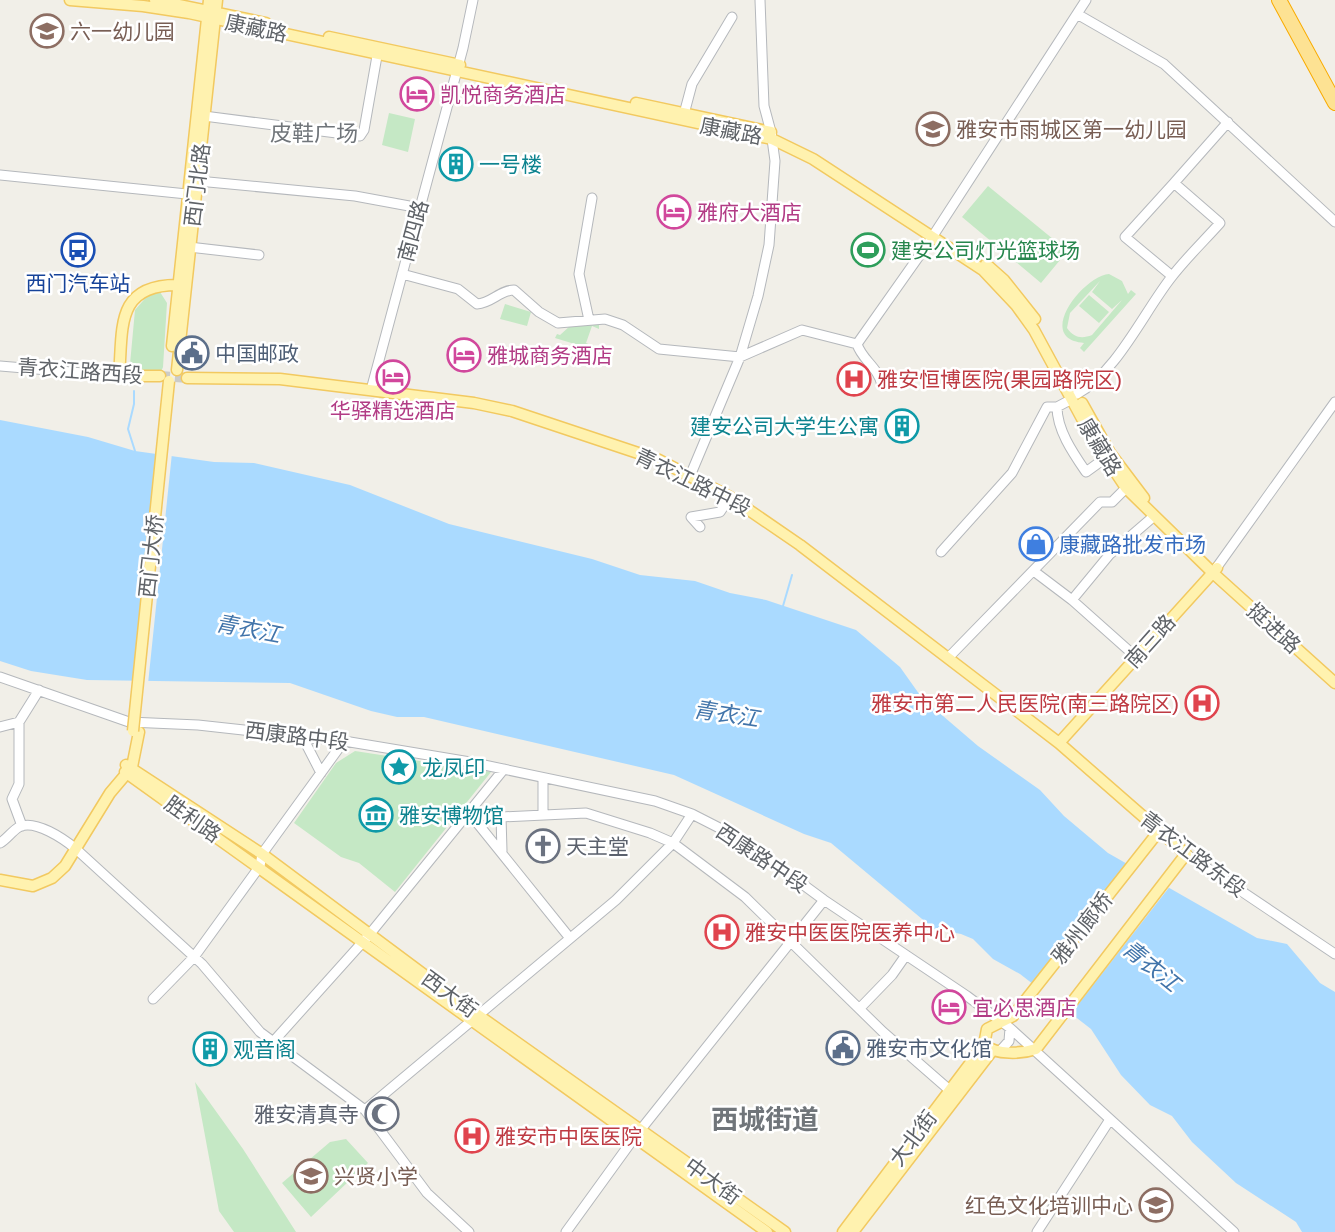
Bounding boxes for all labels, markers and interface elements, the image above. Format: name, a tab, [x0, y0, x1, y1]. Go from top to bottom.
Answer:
street label: 康藏路	[223, 10, 289, 46]
school or university icon: 六一幼儿园	[29, 13, 65, 49]
place label: 六一幼儿园	[70, 20, 175, 43]
hotel icon: 凯悦商务酒店	[399, 76, 435, 112]
place label: 凯悦商务酒店	[440, 83, 566, 106]
school or university icon: 雅安市雨城区第一幼儿园	[915, 111, 951, 147]
street label: 康藏路	[698, 114, 764, 148]
place label: 雅安市雨城区第一幼儿园	[956, 118, 1187, 141]
district label: 皮鞋广场	[270, 121, 358, 146]
street label: 西门北路	[180, 142, 214, 228]
building icon: 一号楼	[438, 146, 474, 182]
place label: 一号楼	[479, 153, 542, 176]
hotel icon: 雅府大酒店	[656, 194, 692, 230]
street label: 南四路	[394, 198, 432, 264]
place label: 雅府大酒店	[697, 201, 802, 224]
bus stop icon: 西门汽车站	[60, 232, 96, 268]
sports icon: 建安公司灯光篮球场	[850, 232, 886, 268]
place label: 建安公司灯光篮球场	[891, 239, 1080, 262]
place label: 西门汽车站	[26, 272, 131, 295]
public building icon: 中国邮政	[174, 335, 210, 371]
hotel icon: 雅城商务酒店	[446, 337, 482, 373]
place label: 中国邮政	[215, 342, 299, 365]
place label: 雅城商务酒店	[487, 344, 613, 367]
street label: 青衣江路西段	[16, 355, 144, 387]
hotel icon: 华驿精选酒店	[375, 359, 411, 395]
hospital icon: 雅安恒博医院(果园路院区)	[836, 361, 872, 397]
place label: 雅安恒博医院(果园路院区)	[877, 368, 1122, 391]
place label: 华驿精选酒店	[330, 399, 456, 422]
building icon: 建安公司大学生公寓	[884, 408, 920, 444]
street label: 康藏路	[1074, 414, 1126, 480]
place label: 建安公司大学生公寓	[690, 415, 879, 438]
street label: 青衣江路中段	[631, 444, 755, 520]
street label: 西门大桥	[135, 513, 167, 599]
shop icon: 康藏路批发市场	[1018, 526, 1054, 562]
place label: 康藏路批发市场	[1059, 533, 1206, 556]
street label: 挺进路	[1243, 598, 1305, 658]
water label: 青衣江	[213, 610, 285, 648]
street label: 南三路	[1120, 610, 1180, 672]
hospital icon: 雅安市第二人民医院(南三路院区)	[1184, 685, 1220, 721]
place label: 雅安市第二人民医院(南三路院区)	[871, 692, 1179, 715]
water label: 青衣江	[691, 696, 763, 732]
street label: 西康路中段	[243, 718, 351, 754]
place icon: 龙凤印	[381, 749, 417, 785]
place label: 龙凤印	[422, 756, 485, 779]
street label: 胜利路	[161, 792, 225, 846]
museum icon: 雅安博物馆	[358, 797, 394, 833]
place label: 雅安博物馆	[399, 804, 504, 827]
street label: 青衣江路东段	[1136, 807, 1250, 901]
street label: 西康路中段	[712, 819, 812, 897]
church icon: 天主堂	[525, 828, 561, 864]
place label: 天主堂	[566, 835, 629, 858]
street label: 雅州廊桥	[1047, 888, 1117, 968]
hospital icon: 雅安中医医院医养中心	[704, 914, 740, 950]
place label: 雅安中医医院医养中心	[745, 921, 955, 944]
water label: 青衣江	[1117, 936, 1186, 998]
street label: 西大街	[418, 966, 482, 1022]
hotel icon: 宜必思酒店	[931, 989, 967, 1025]
place label: 宜必思酒店	[972, 996, 1077, 1019]
public building icon: 雅安市文化馆	[825, 1030, 861, 1066]
building icon: 观音阁	[192, 1031, 228, 1067]
place label: 雅安市文化馆	[866, 1037, 992, 1060]
place label: 观音阁	[233, 1038, 296, 1061]
mosque icon: 雅安清真寺	[364, 1096, 400, 1132]
place label: 雅安清真寺	[254, 1103, 359, 1126]
district label: 西城街道	[711, 1105, 819, 1135]
street label: 大北街	[885, 1106, 941, 1170]
hospital icon: 雅安市中医医院	[454, 1118, 490, 1154]
place label: 雅安市中医医院	[495, 1125, 642, 1148]
street label: 中大街	[681, 1153, 745, 1209]
school or university icon: 兴贤小学	[293, 1158, 329, 1194]
place label: 兴贤小学	[334, 1165, 418, 1188]
school or university icon: 红色文化培训中心	[1138, 1187, 1174, 1223]
place label: 红色文化培训中心	[965, 1194, 1133, 1217]

